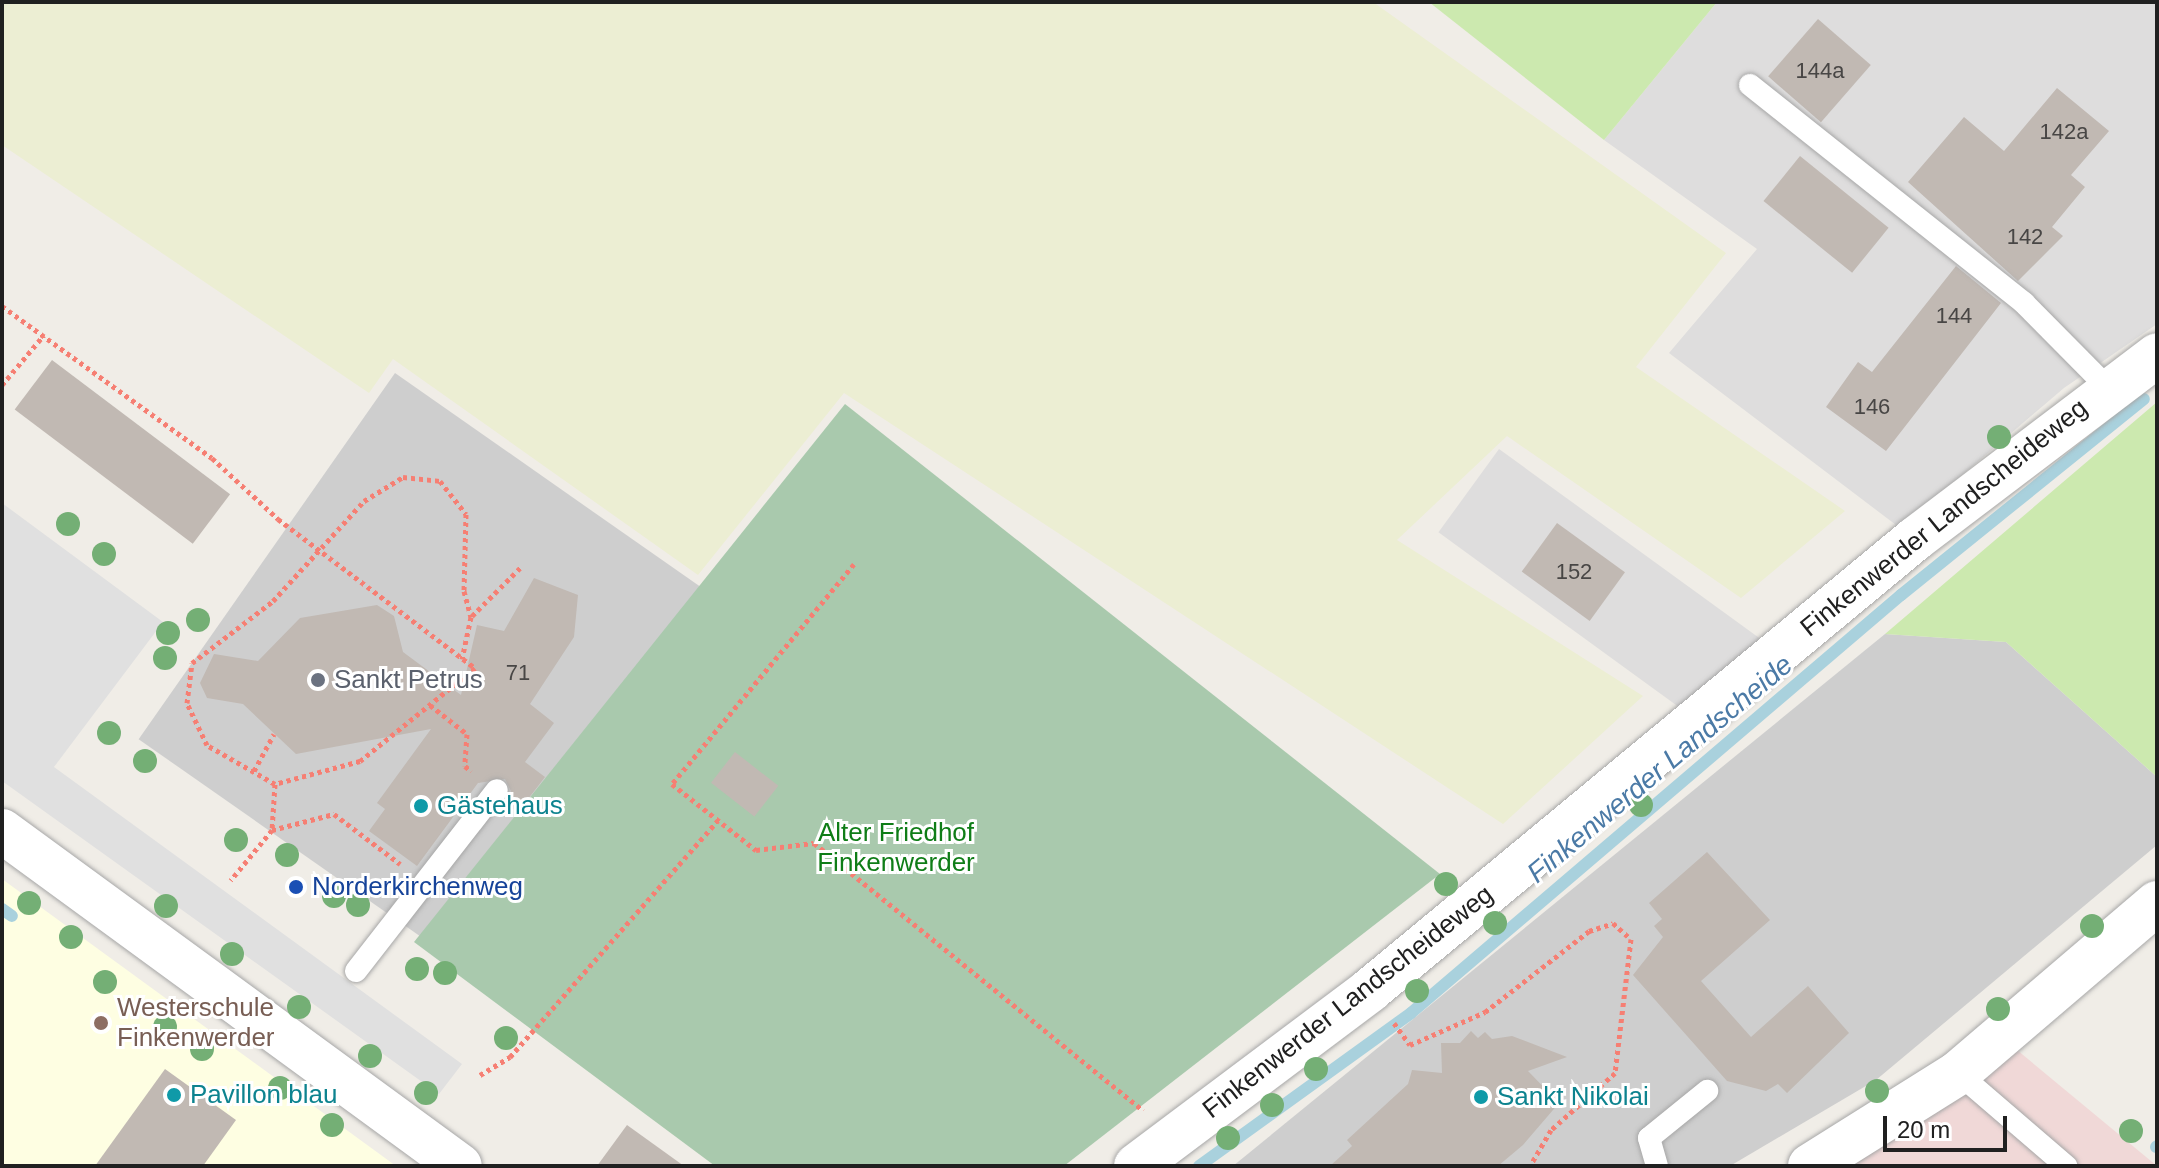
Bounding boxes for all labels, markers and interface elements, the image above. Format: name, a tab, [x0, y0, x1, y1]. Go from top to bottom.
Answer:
house number: 144a	[1796, 58, 1844, 84]
house number: 142a	[2040, 119, 2088, 145]
house number: 142	[2007, 224, 2043, 250]
house number: 144	[1936, 303, 1972, 329]
street label: Finkenwerder Landscheideweg	[1794, 393, 2094, 643]
house number: 146	[1854, 394, 1890, 420]
house number: 152	[1556, 559, 1592, 585]
water label: Finkenwerder Landscheide	[1520, 648, 1800, 890]
house number: 71	[506, 660, 530, 686]
place label: Sankt Petrus	[334, 664, 483, 696]
marker: Sankt Petrus	[309, 671, 327, 689]
place label: Gästehaus	[437, 790, 563, 822]
marker: Gästehaus	[412, 797, 430, 815]
park label: Alter Friedhof Finkenwerder	[817, 817, 975, 878]
place label: Norderkirchenweg	[312, 871, 523, 903]
marker: Norderkirchenweg	[287, 878, 305, 896]
street label: Finkenwerder Landscheideweg	[1197, 879, 1499, 1125]
place label: Westerschule Finkenwerder	[117, 992, 275, 1054]
marker: Westerschule Finkenwerder	[92, 1014, 110, 1032]
place label: Pavillon blau	[190, 1079, 337, 1111]
place label: Sankt Nikolai	[1497, 1081, 1649, 1113]
marker: Pavillon blau	[165, 1086, 183, 1104]
marker: Sankt Nikolai	[1472, 1088, 1490, 1106]
scale bar	[1887, 1100, 2011, 1150]
text: 20 m	[1897, 1116, 1950, 1143]

